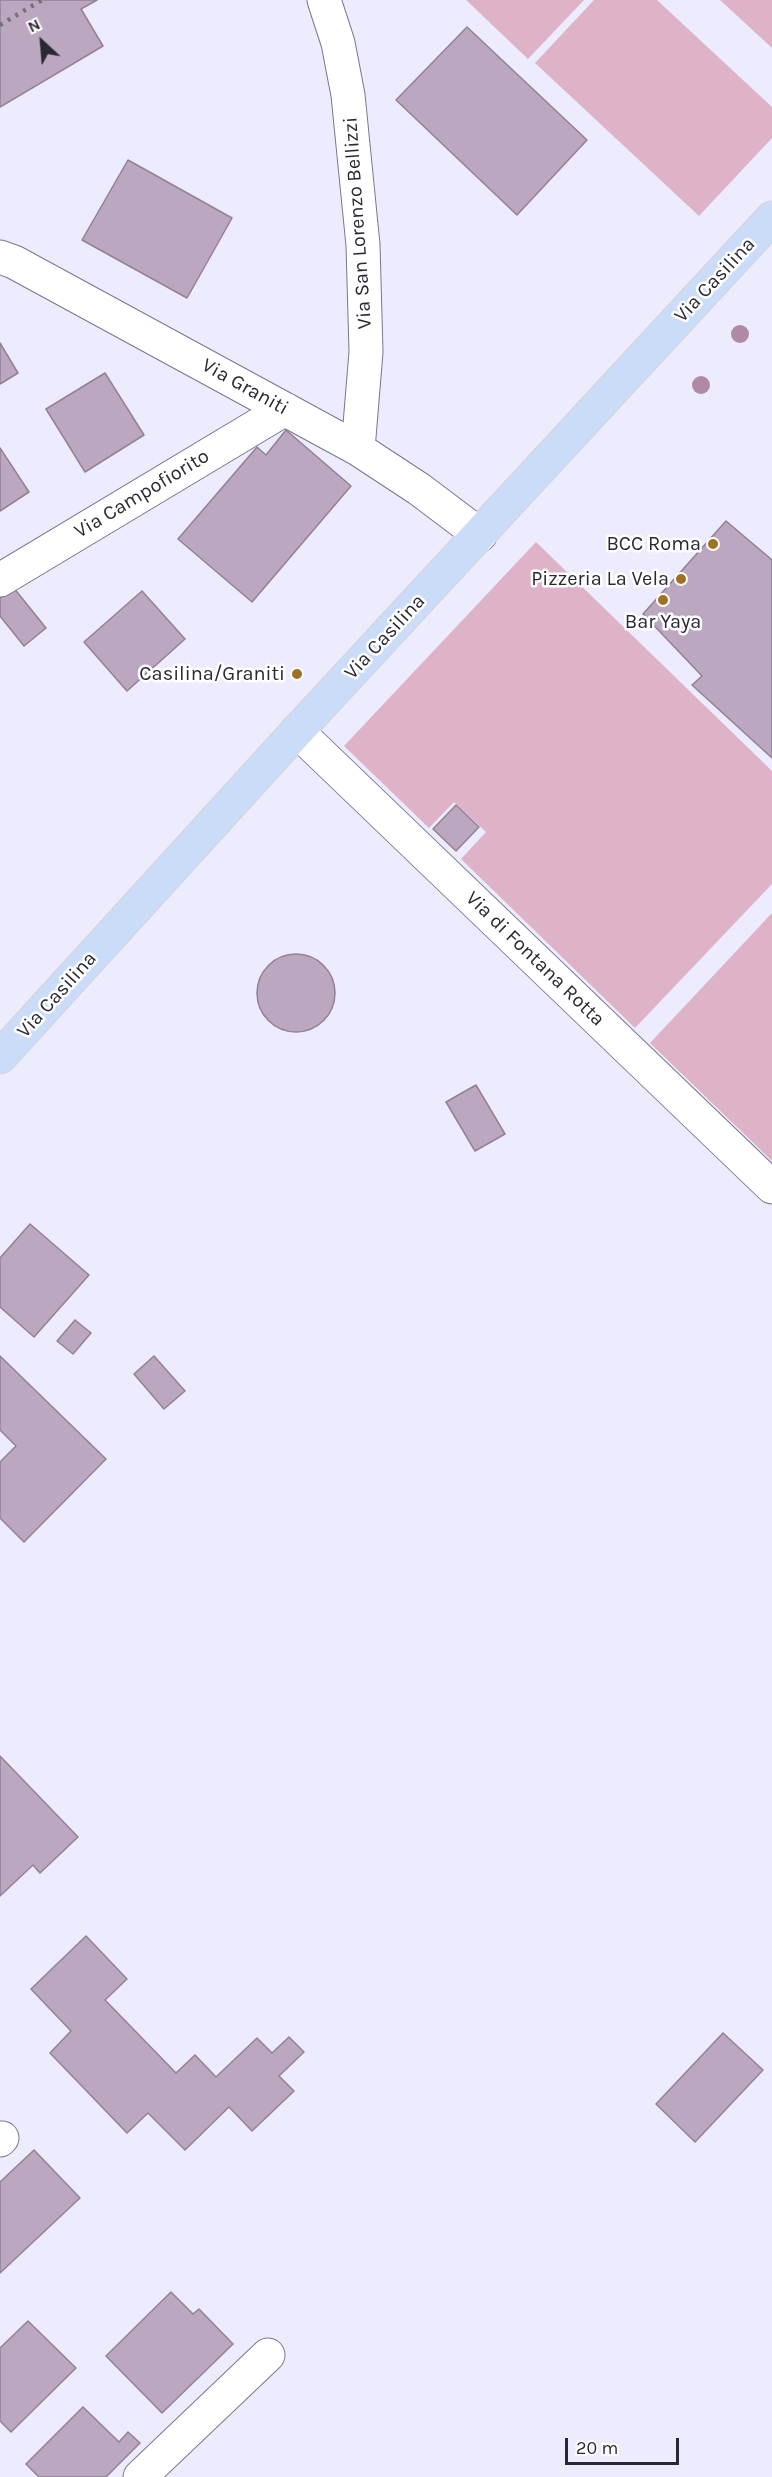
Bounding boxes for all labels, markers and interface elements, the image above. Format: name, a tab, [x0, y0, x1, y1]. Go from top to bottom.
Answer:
north arrow	[12, 12, 72, 72]
text: N	[25, 14, 43, 36]
street label: Via San Lorenzo Bellizzi	[339, 116, 377, 330]
street label: Via Casilina	[670, 233, 760, 327]
street label: Via Graniti	[197, 353, 293, 421]
street label: Via Campofiorito	[70, 444, 214, 544]
place label: BCC Roma	[606, 532, 701, 556]
marker: BCC Roma	[706, 537, 720, 551]
place label: Pizzeria La Vela	[531, 567, 669, 591]
marker: Pizzeria La Vela	[674, 572, 688, 586]
street label: Via Casilina	[340, 590, 430, 684]
marker: Bar Yaya	[656, 593, 670, 607]
place label: Bar Yaya	[625, 610, 701, 634]
place label: Casilina/Graniti	[139, 662, 285, 686]
marker: Casilina/Graniti	[290, 667, 304, 681]
street label: Via di Fontana Rotta	[460, 886, 610, 1032]
street label: Via Casilina	[12, 947, 102, 1043]
scale bar	[568, 2426, 682, 2464]
text: 20 m	[576, 2437, 618, 2459]

